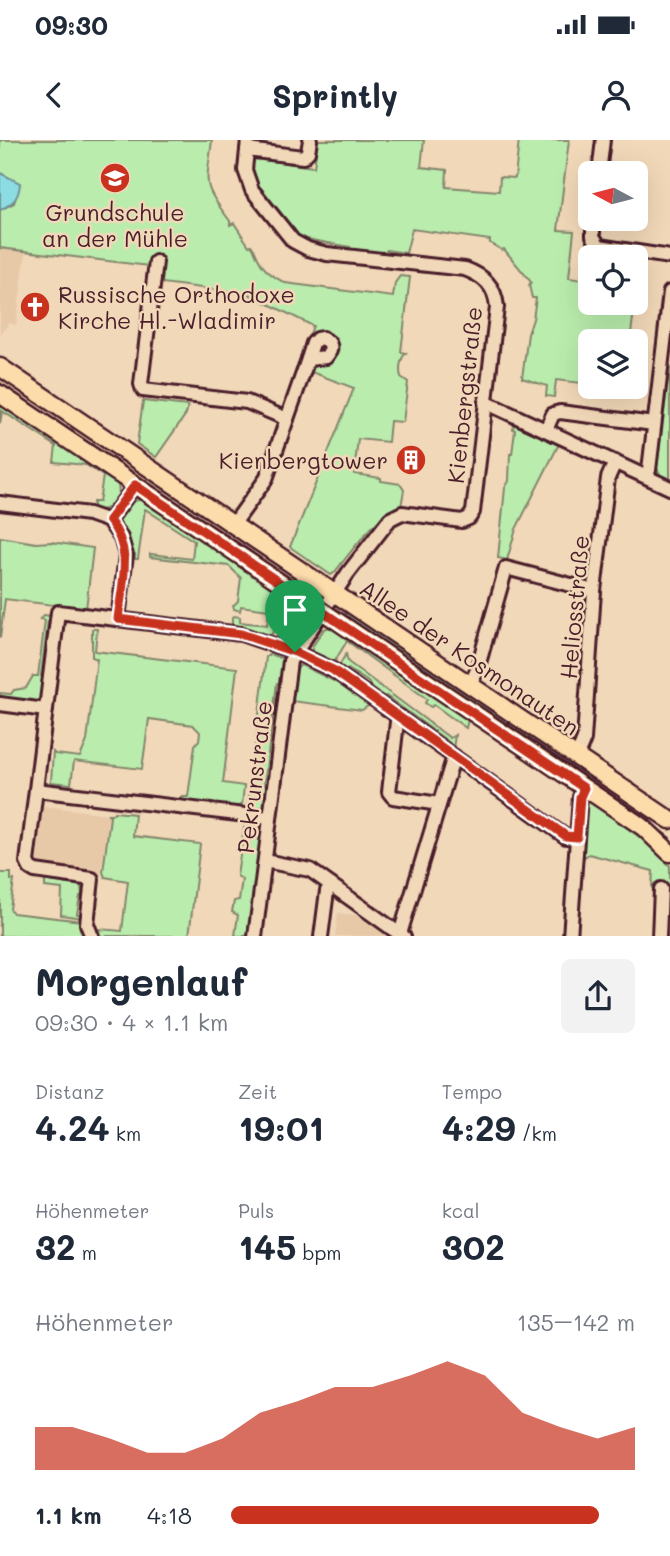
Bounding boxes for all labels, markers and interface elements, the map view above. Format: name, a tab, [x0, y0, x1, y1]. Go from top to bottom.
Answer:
text: 09:30	[35, 8, 108, 42]
text: Sprintly	[272, 74, 398, 116]
icon: back	[35, 76, 73, 114]
icon: person	[597, 76, 635, 114]
school or university icon: Grundschule an der Mühle	[98, 161, 132, 195]
north arrow	[578, 161, 648, 231]
map controls	[578, 161, 648, 399]
place label: Grundschule an der Mühle	[42, 197, 188, 253]
button: locate	[578, 245, 648, 315]
place label: Russische Orthodoxe Kirche Hl.-Wladimir	[58, 279, 295, 335]
church icon: Russische Orthodoxe Kirche Hl.-Wladimir	[18, 290, 52, 324]
street label: Kienbergstraße	[440, 305, 488, 485]
button: layers	[578, 329, 648, 399]
building icon: Kienbergtower	[394, 443, 428, 477]
place label: Kienbergtower	[219, 445, 388, 475]
street label: Heliosstraße	[553, 534, 595, 680]
street label: Allee der Kosmonauten	[354, 572, 586, 742]
pin	[265, 580, 325, 652]
icon: arrive	[276, 591, 314, 629]
street label: Pekrunstraße	[230, 699, 278, 855]
text: Morgenlauf	[35, 956, 247, 1006]
button: share	[561, 959, 635, 1033]
text: 09:30 · 4 × 1.1 km	[35, 1007, 228, 1037]
text: Distanz	[35, 1079, 104, 1104]
text: Zeit	[238, 1079, 277, 1104]
text: Tempo	[442, 1079, 502, 1104]
text: 4.24	[35, 1104, 110, 1150]
text: 19:01	[238, 1104, 324, 1150]
text: 4:29	[442, 1104, 516, 1150]
text: km	[110, 1121, 141, 1146]
text: /km	[516, 1121, 557, 1146]
text: Höhenmeter	[35, 1198, 149, 1223]
text: Puls	[238, 1198, 274, 1223]
text: kcal	[442, 1198, 480, 1223]
text: 32	[35, 1223, 76, 1269]
text: 145	[238, 1223, 296, 1269]
text: 302	[442, 1223, 505, 1269]
text: m	[76, 1240, 97, 1265]
text: bpm	[296, 1240, 342, 1265]
text: Höhenmeter	[35, 1307, 173, 1337]
text: 135–142 m	[517, 1307, 635, 1337]
text: 1.1 km	[35, 1500, 101, 1530]
text: 4:18	[147, 1500, 192, 1530]

